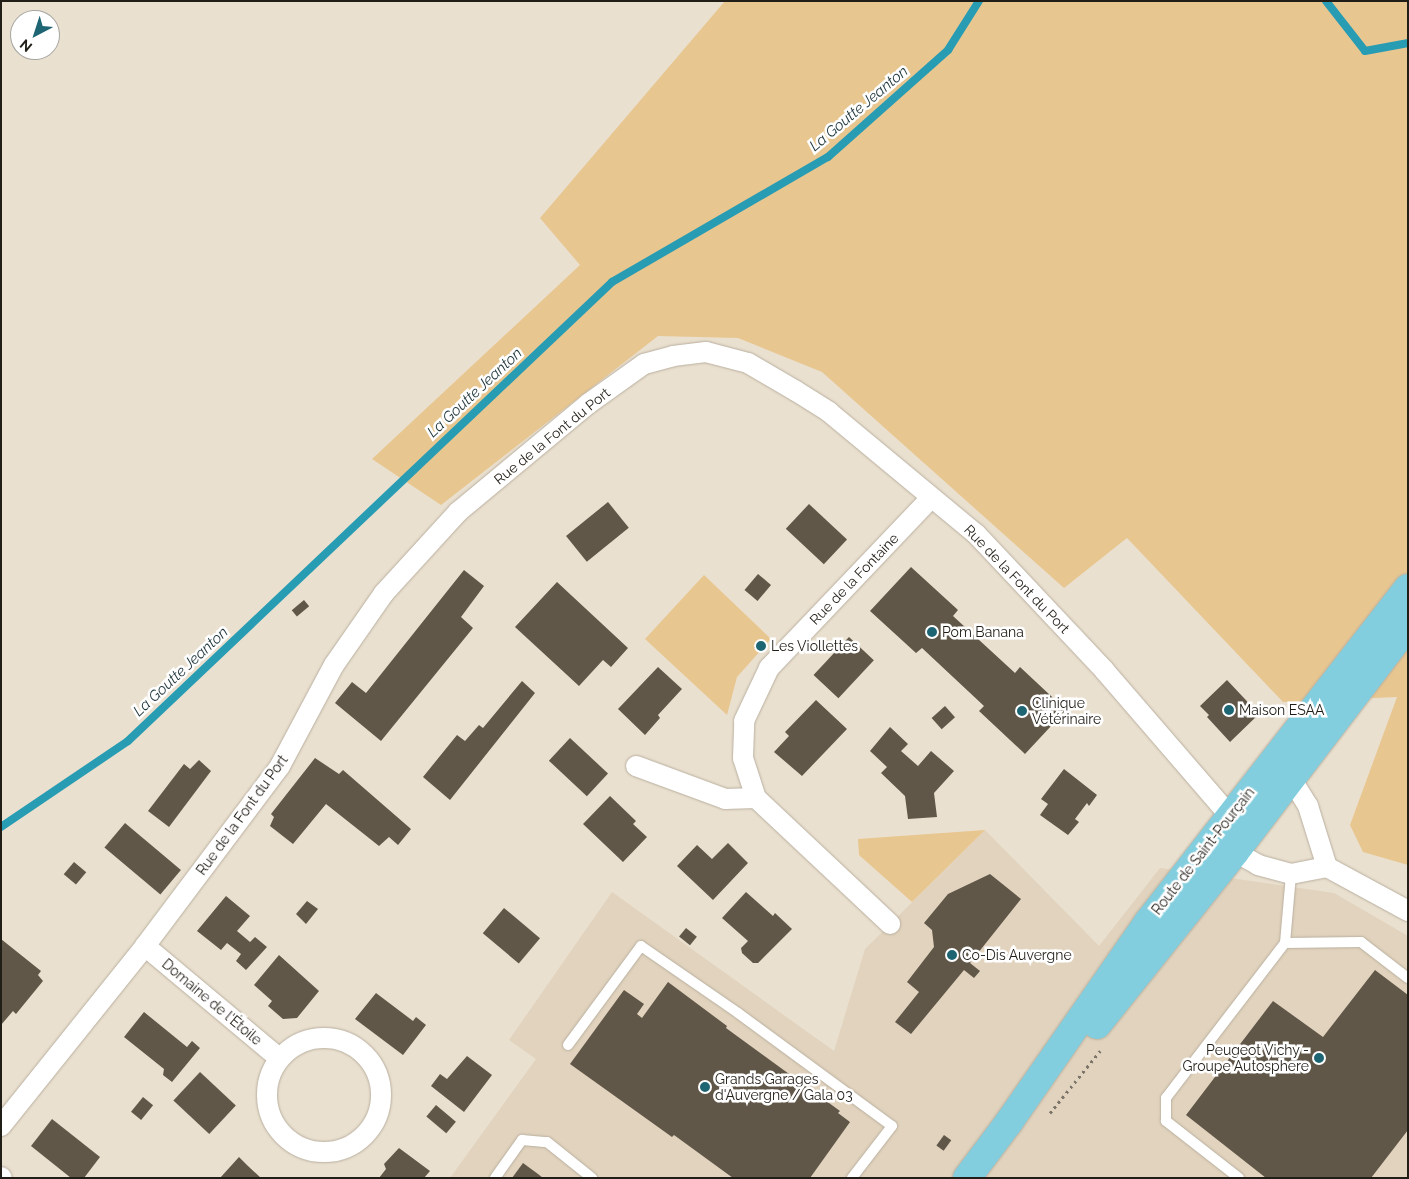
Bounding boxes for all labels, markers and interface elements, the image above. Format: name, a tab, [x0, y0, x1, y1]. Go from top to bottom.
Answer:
north arrow	[10, 10, 60, 60]
text: N	[17, 36, 35, 55]
water label: La Goutte Jeanton	[806, 63, 912, 155]
water label: La Goutte Jeanton	[424, 344, 526, 442]
street label: Rue de la Font du Port	[491, 384, 613, 488]
street label: Rue de la Font du Port	[961, 521, 1073, 637]
street label: Rue de la Fontaine	[806, 530, 902, 628]
water label: La Goutte Jeanton	[130, 623, 232, 721]
place label: Pom Banana	[942, 624, 1024, 640]
marker: Pom Banana	[926, 626, 938, 638]
place label: Les Viollettes	[771, 638, 858, 654]
marker: Les Viollettes	[755, 640, 767, 652]
place label: Clinique Vétérinaire	[1032, 695, 1101, 728]
place label: Maison ESAA	[1239, 702, 1324, 718]
marker: Maison ESAA	[1223, 704, 1235, 716]
marker: Clinique Vétérinaire	[1016, 705, 1028, 717]
street label: Rue de la Font du Port	[193, 752, 291, 878]
street label: Route de Saint-Pourçain	[1148, 784, 1258, 918]
place label: Co-Dis Auvergne	[962, 947, 1072, 963]
marker: Co-Dis Auvergne	[946, 949, 958, 961]
street label: Domaine de l'Étoile	[159, 955, 265, 1049]
place label: Peugeot Vichy - Groupe Autosphere	[1182, 1042, 1309, 1074]
marker: Peugeot Vichy - Groupe Autosphere	[1313, 1052, 1325, 1064]
place label: Grands Garages d'Auvergne / Gala 03	[715, 1071, 853, 1104]
marker: Grands Garages d'Auvergne / Gala 03	[699, 1081, 711, 1093]

